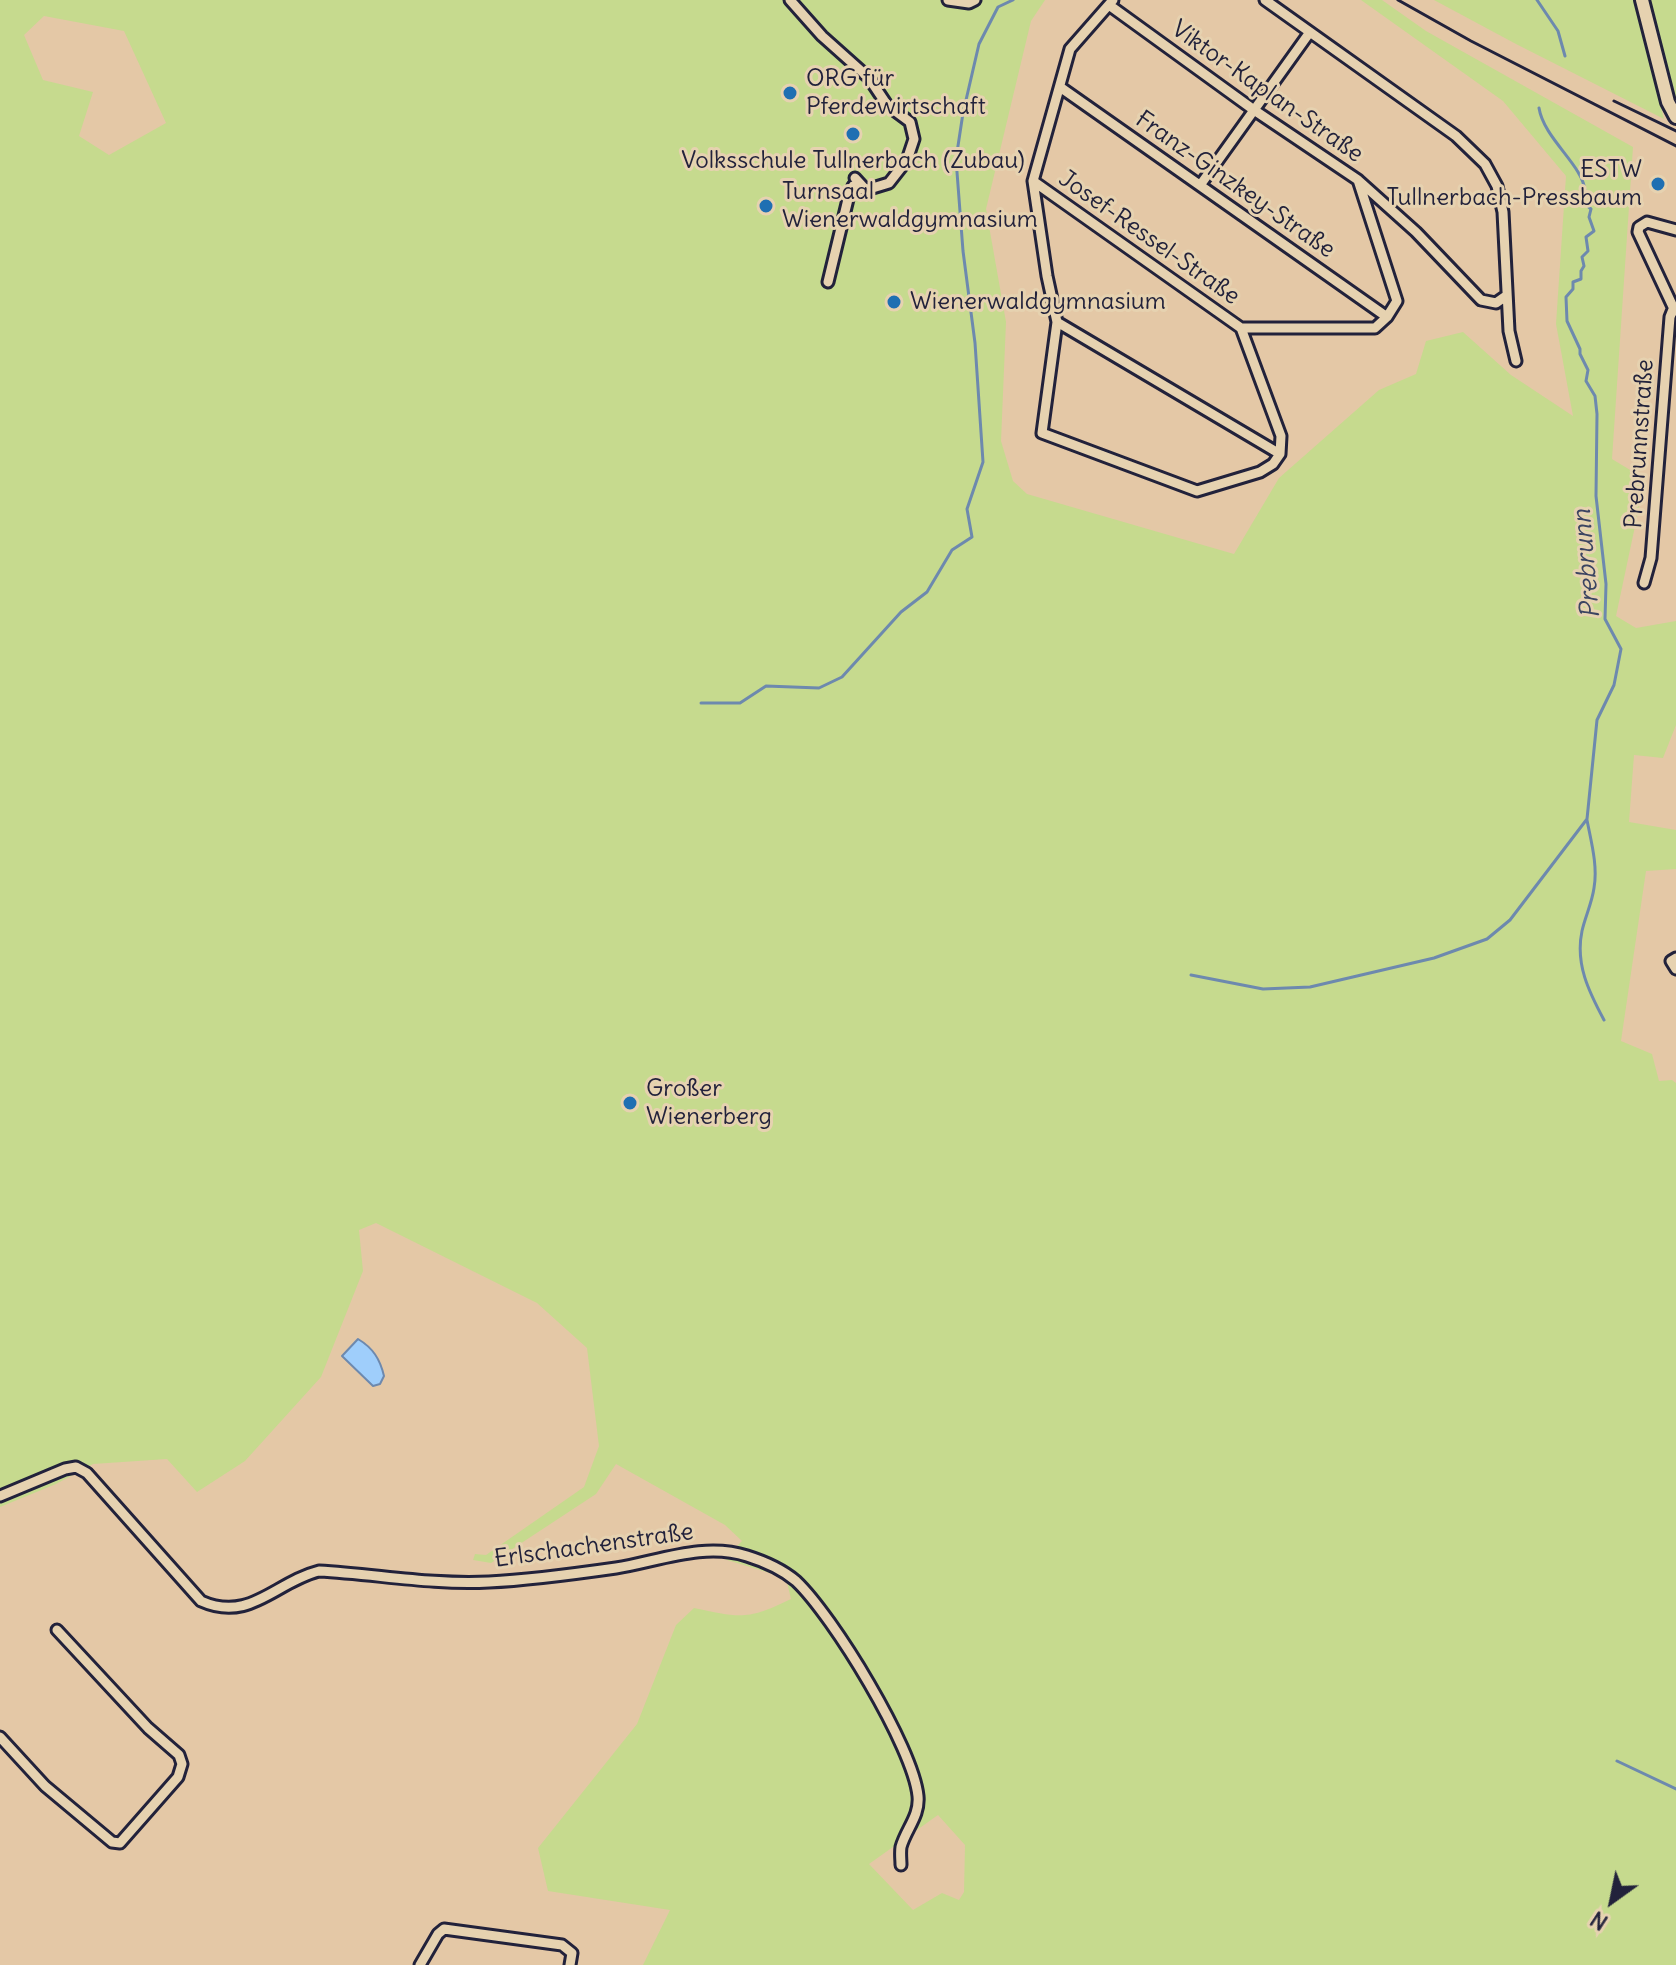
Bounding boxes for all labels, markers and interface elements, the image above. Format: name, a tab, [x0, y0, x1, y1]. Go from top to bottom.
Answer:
street label: Viktor-Kaplan-Straße	[1166, 15, 1368, 169]
place label: ORG für Pferdewirtschaft	[806, 65, 986, 121]
marker: ORG für Pferdewirtschaft	[781, 84, 799, 102]
street label: Franz-Ginzkey-Straße	[1130, 105, 1340, 265]
marker: Volksschule Tullnerbach (Zubau)	[844, 125, 862, 143]
place label: Volksschule Tullnerbach (Zubau)	[681, 147, 1025, 175]
place label: ESTW Tullnerbach-Pressbaum	[1387, 156, 1642, 212]
street label: Josef-Ressel-Straße	[1053, 165, 1245, 311]
marker: ESTW Tullnerbach-Pressbaum	[1649, 175, 1667, 193]
place label: Turnsaal Wienerwaldgymnasium	[782, 178, 1038, 234]
marker: Turnsaal Wienerwaldgymnasium	[757, 197, 775, 215]
place label: Wienerwaldgymnasium	[910, 288, 1166, 316]
marker: Wienerwaldgymnasium	[885, 293, 903, 311]
street label: Prebrunnstraße	[1620, 358, 1660, 530]
water label: Prebrunn	[1567, 508, 1607, 620]
place label: Großer Wienerberg	[646, 1075, 772, 1131]
marker: Großer Wienerberg	[621, 1094, 639, 1112]
street label: Erlschachenstraße	[493, 1518, 695, 1574]
north arrow	[1572, 1861, 1652, 1941]
text: N	[1585, 1905, 1613, 1937]

